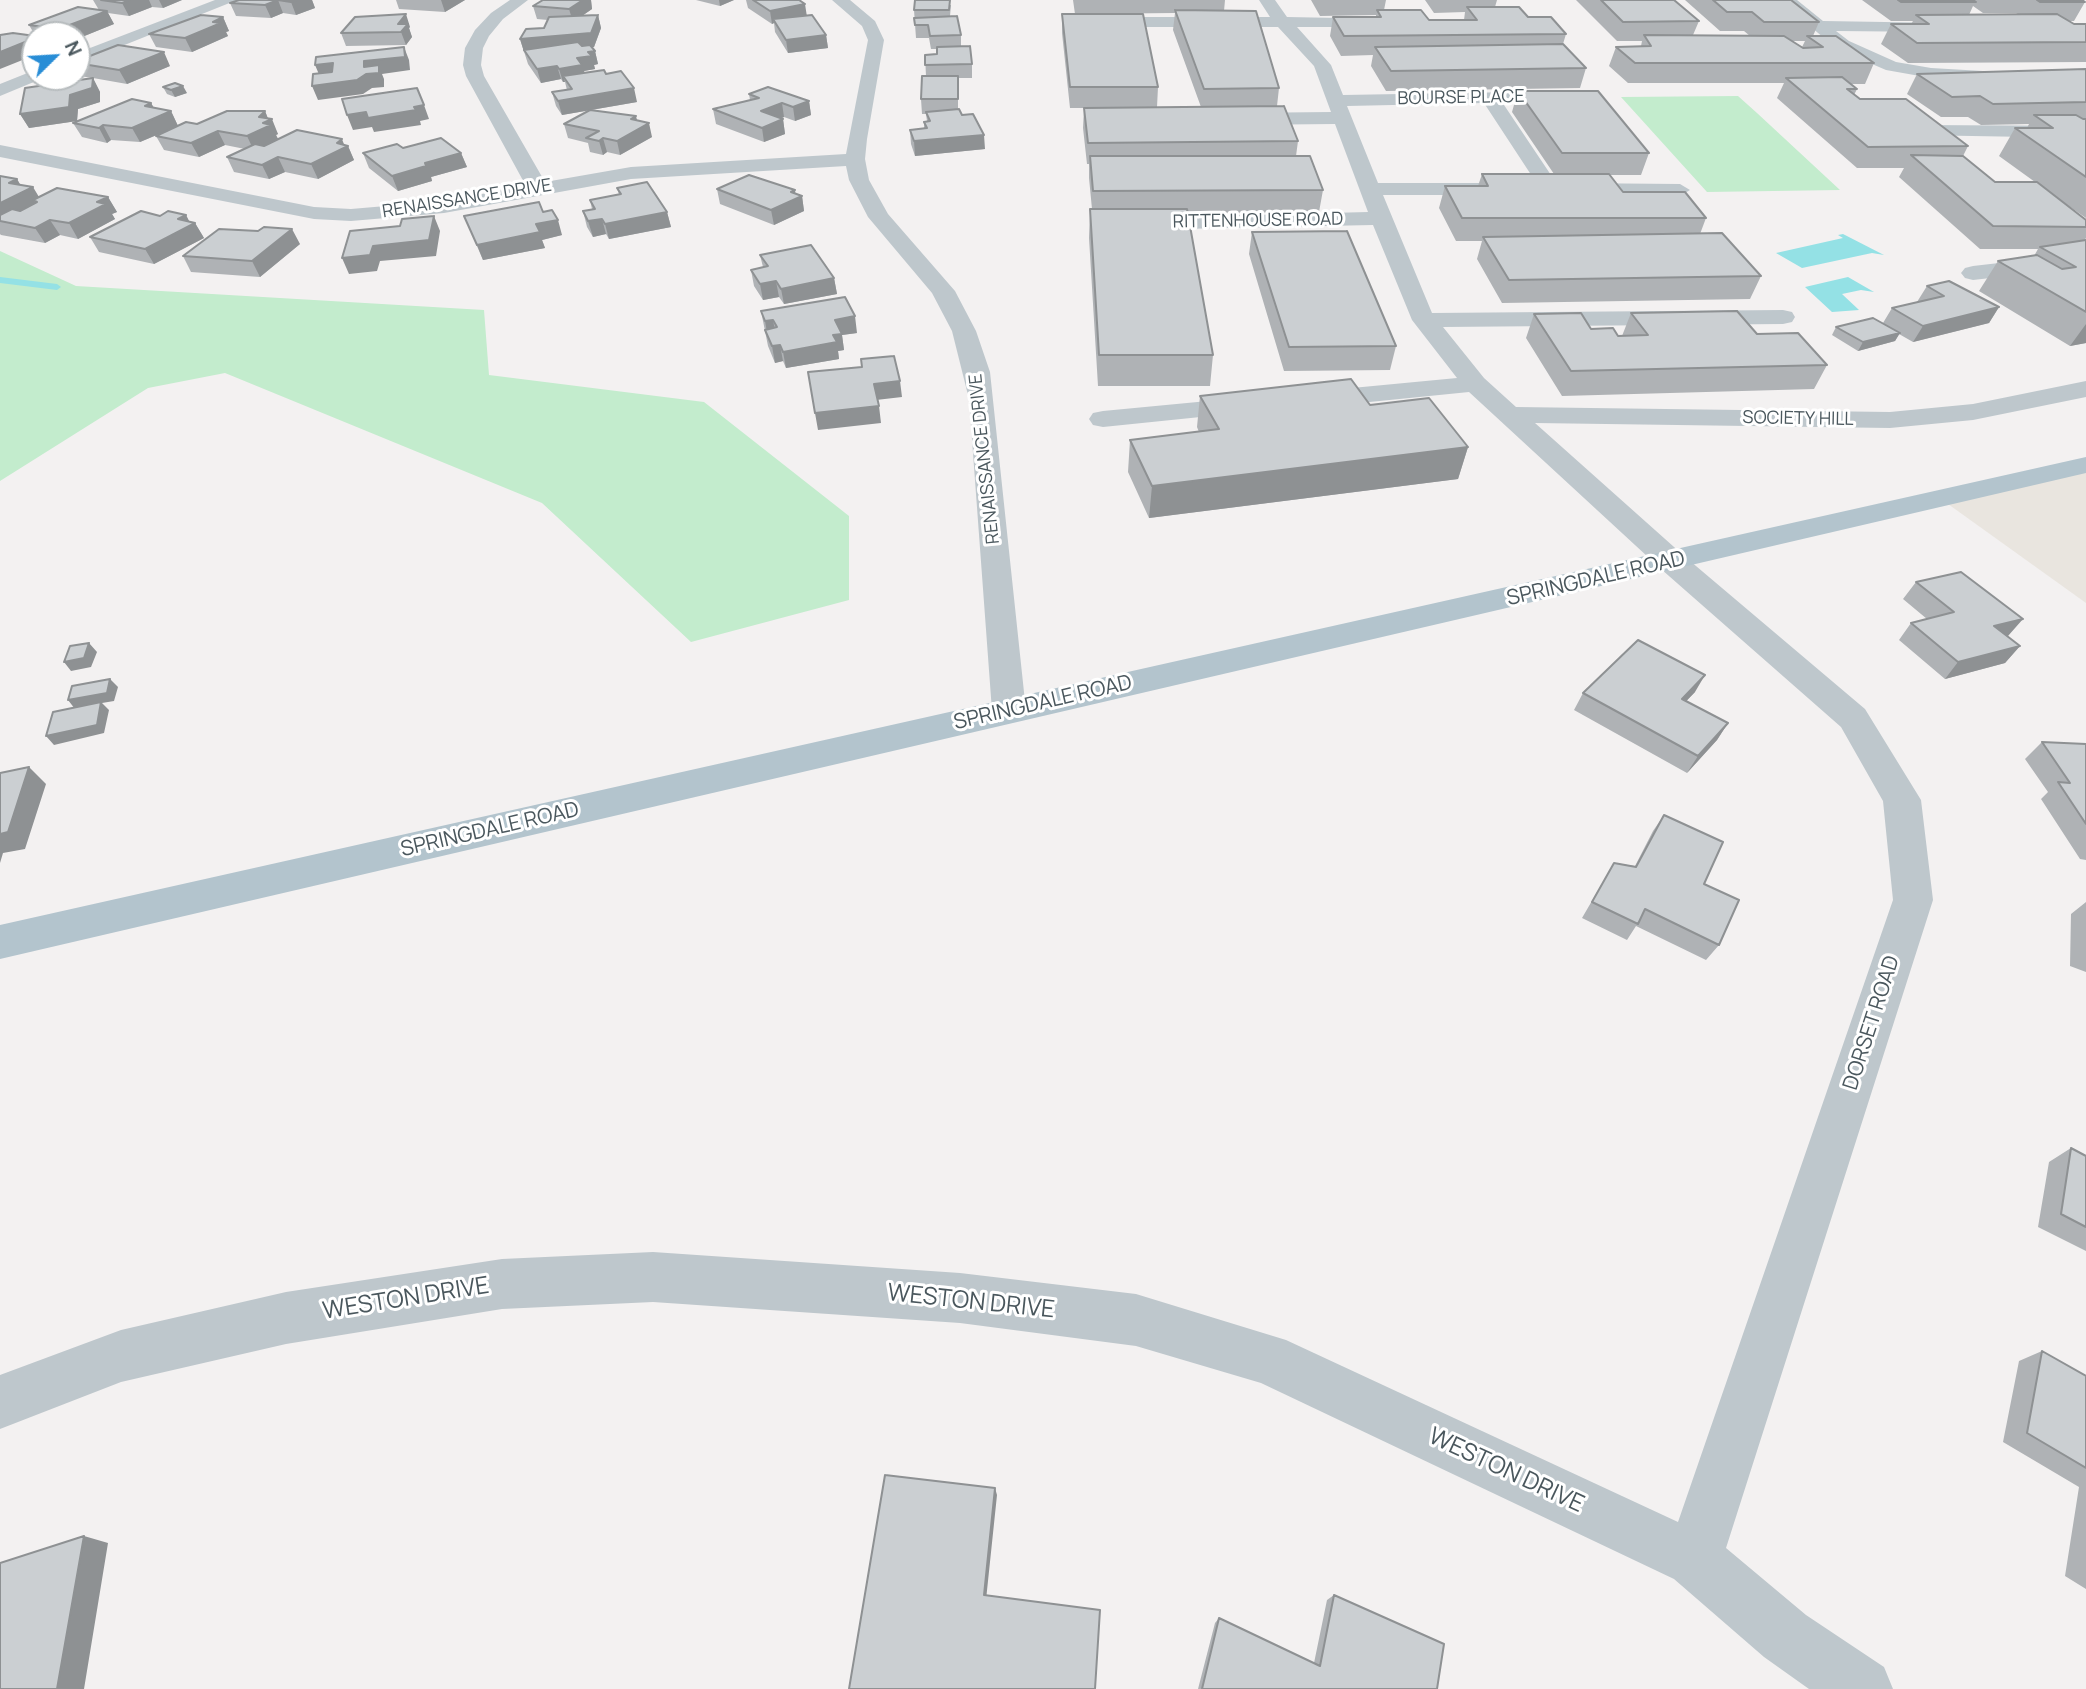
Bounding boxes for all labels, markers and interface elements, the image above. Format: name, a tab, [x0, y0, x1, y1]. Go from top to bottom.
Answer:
north arrow	[21, 21, 91, 91]
text: N	[59, 37, 88, 60]
street label: BOURSE PLACE	[1397, 86, 1525, 110]
street label: RENAISSANCE DRIVE	[381, 175, 553, 223]
street label: RITTENHOUSE ROAD	[1173, 209, 1343, 233]
street label: RENAISSANCE DRIVE	[965, 373, 1005, 545]
street label: SOCIETY HILL	[1742, 407, 1854, 431]
street label: SPRINGDALE ROAD	[1504, 546, 1688, 612]
street label: SPRINGDALE ROAD	[951, 670, 1135, 736]
street label: SPRINGDALE ROAD	[398, 797, 582, 863]
street label: DORSET ROAD	[1838, 953, 1906, 1093]
street label: WESTON DRIVE	[321, 1272, 491, 1326]
street label: WESTON DRIVE	[886, 1279, 1056, 1325]
street label: WESTON DRIVE	[1424, 1422, 1588, 1520]

